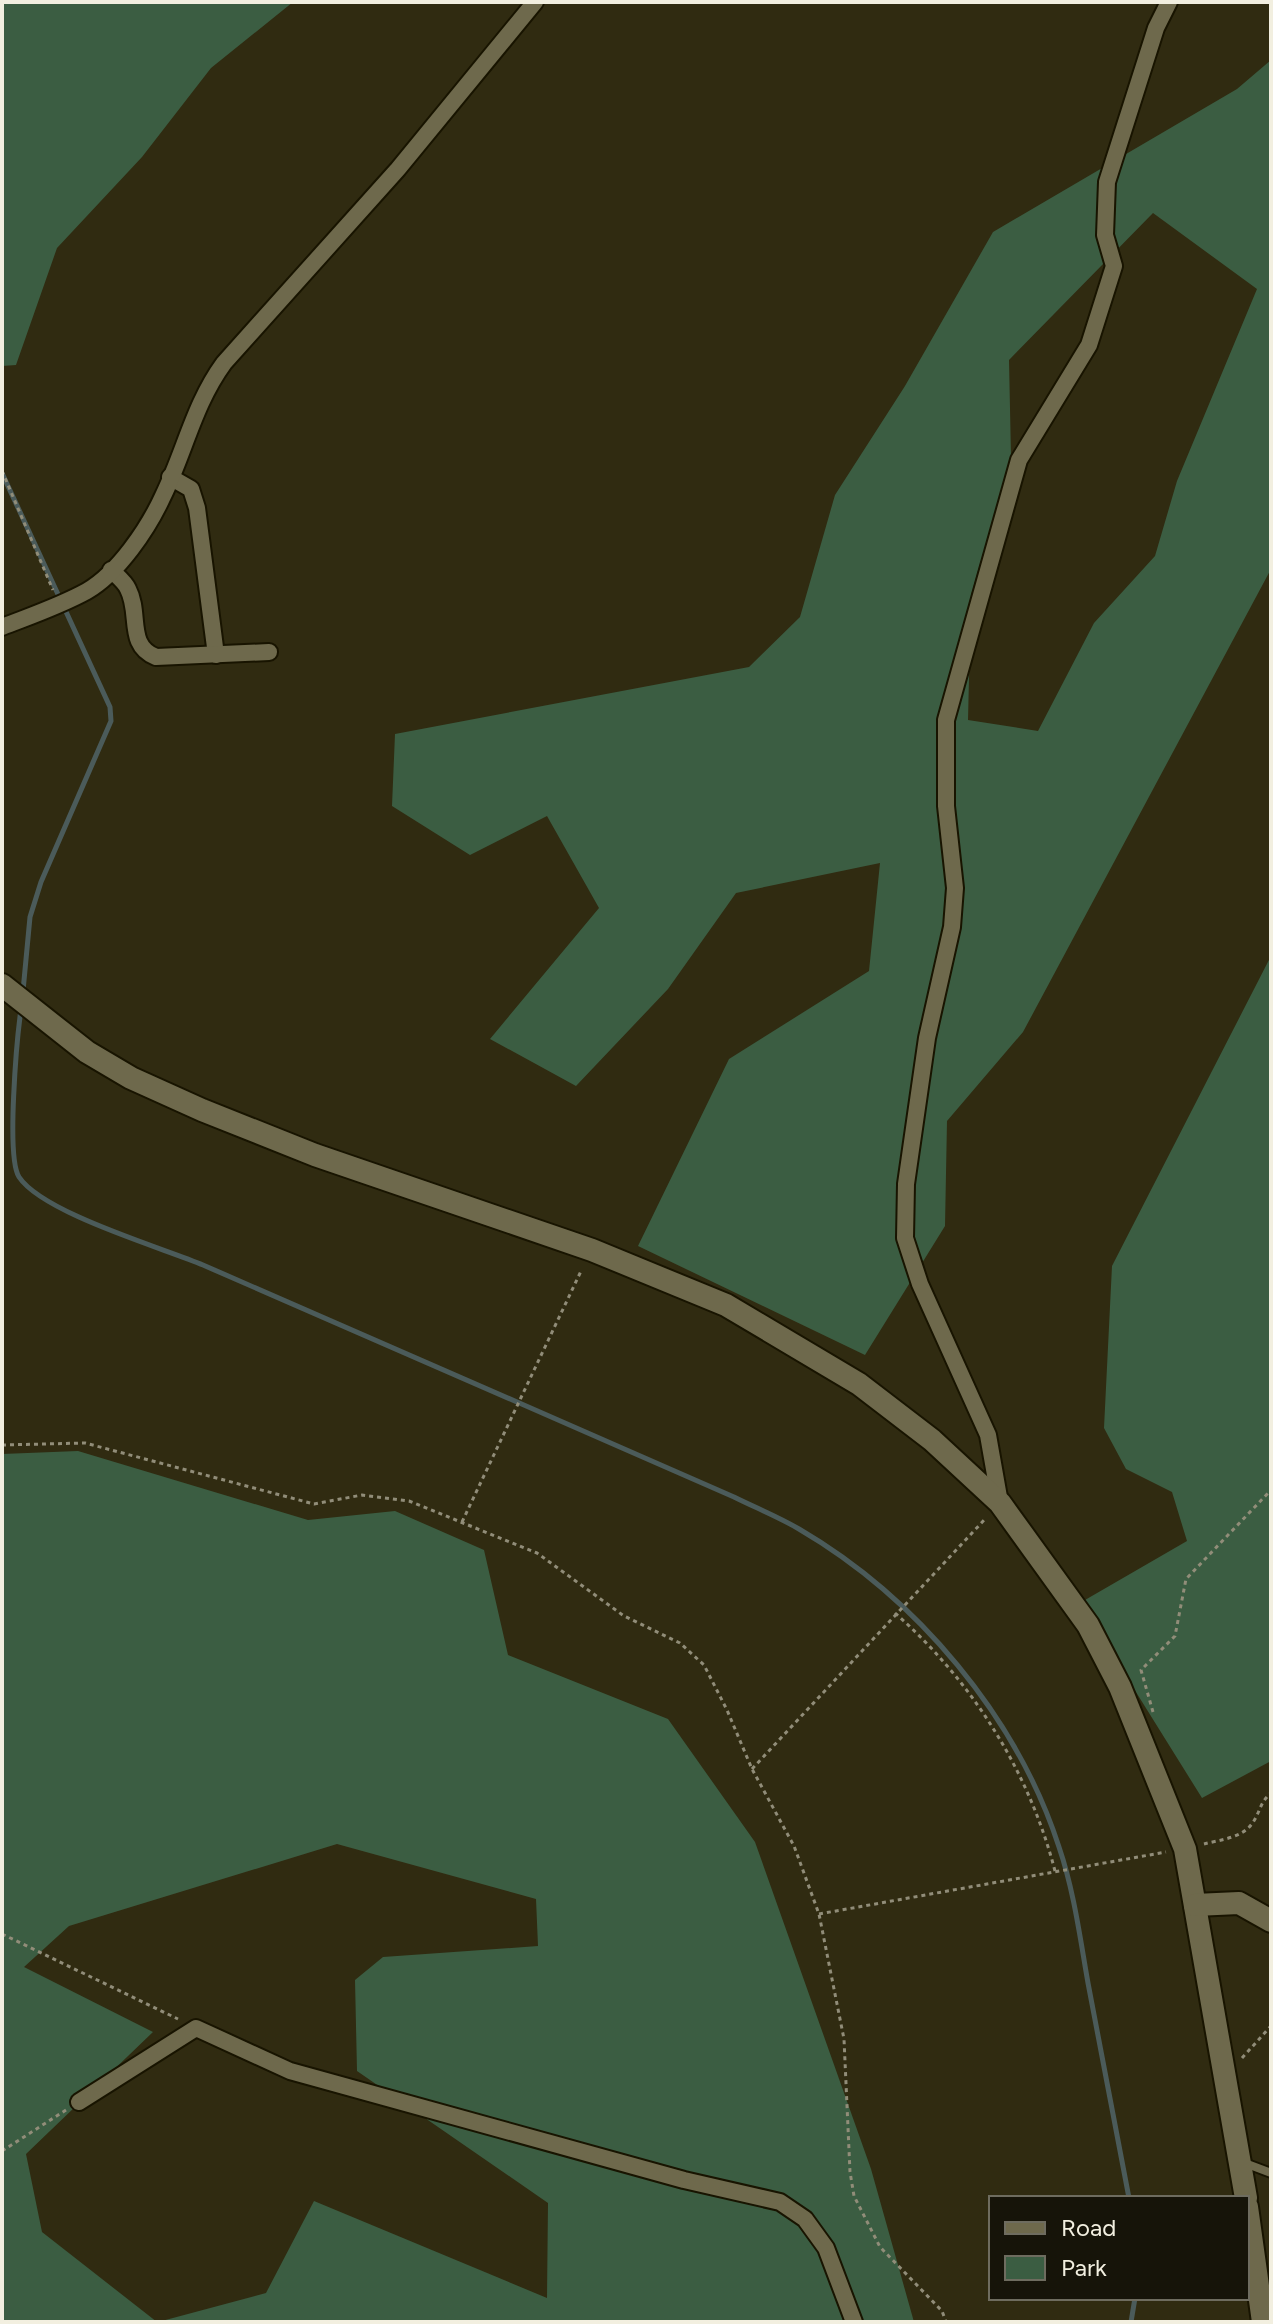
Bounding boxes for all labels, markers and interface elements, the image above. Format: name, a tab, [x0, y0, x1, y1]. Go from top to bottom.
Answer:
legend	[989, 2196, 1249, 2300]
text: Road	[1061, 2213, 1116, 2242]
text: Park	[1061, 2253, 1107, 2282]

